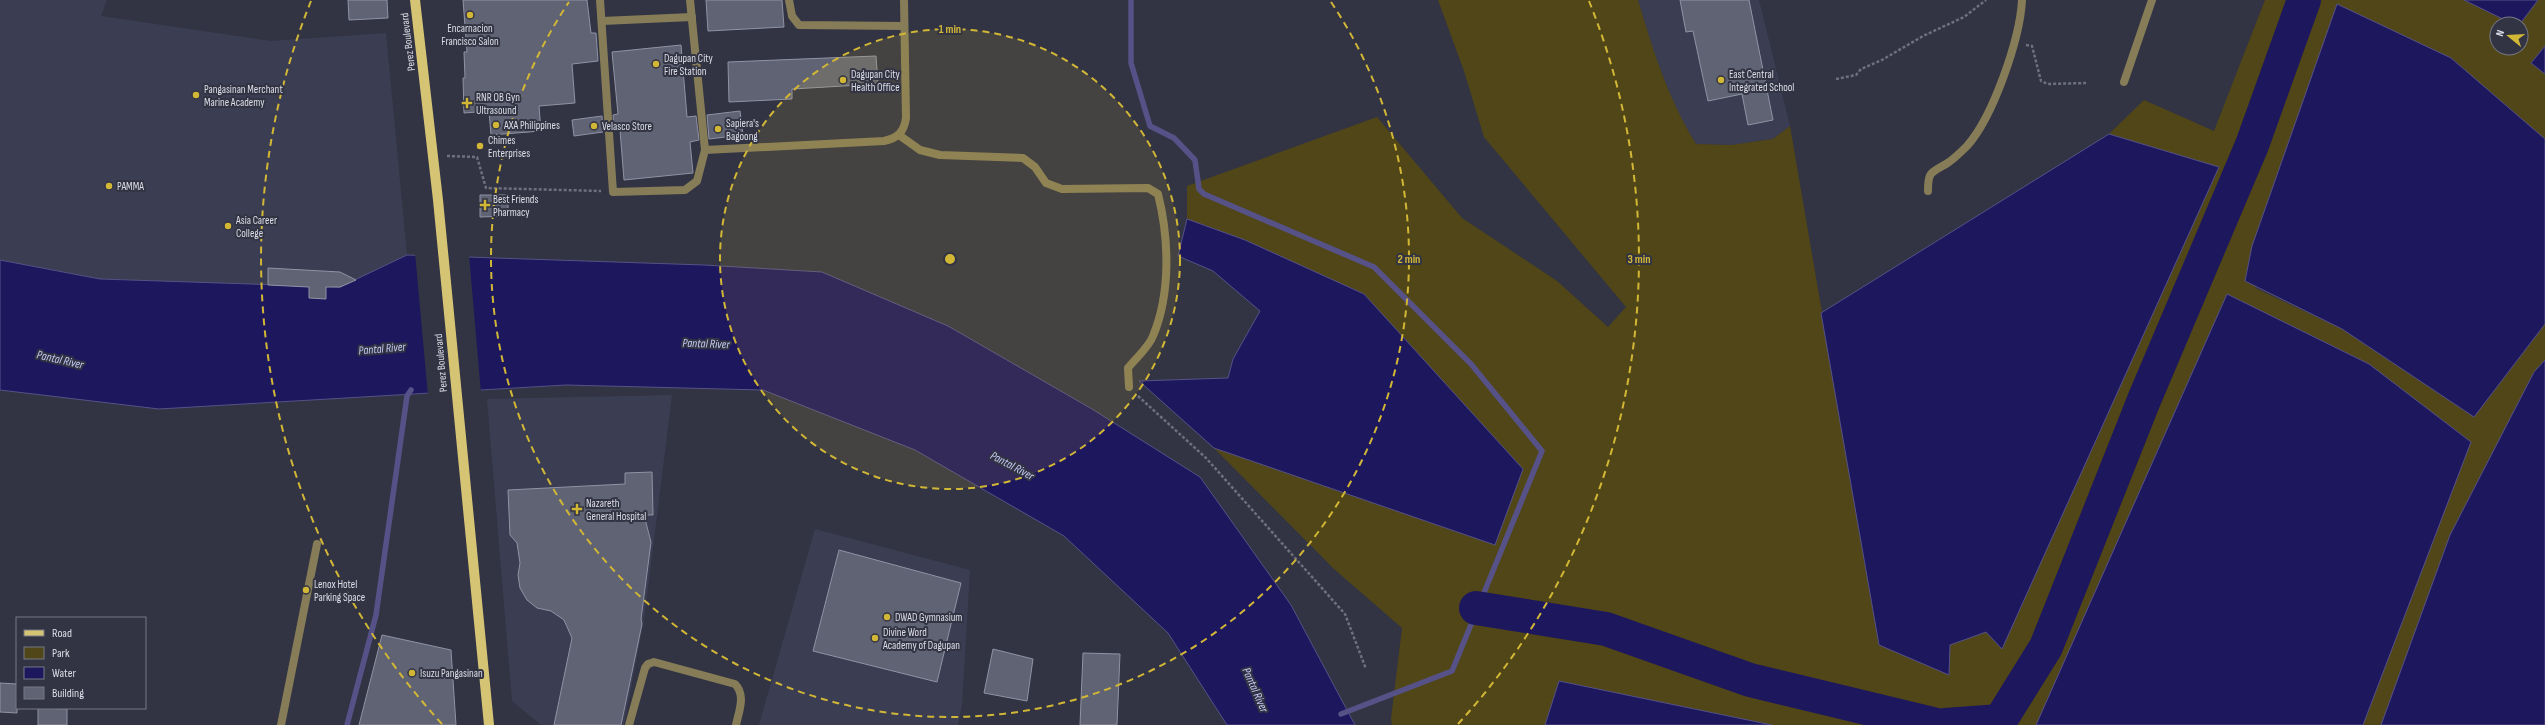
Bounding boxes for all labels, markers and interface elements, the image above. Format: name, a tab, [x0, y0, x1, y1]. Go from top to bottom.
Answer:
marker: Encarnacion Francisco Salon	[465, 10, 475, 20]
street label: Perez Boulevard	[398, 12, 418, 72]
north arrow	[2489, 16, 2529, 56]
place label: Encarnacion Francisco Salon	[441, 22, 499, 48]
text: 1 min	[939, 22, 961, 37]
text: N	[2493, 28, 2507, 38]
place label: Dagupan City Fire Station	[664, 52, 714, 78]
marker: Dagupan City Fire Station	[651, 59, 661, 69]
place label: Dagupan City Health Office	[851, 68, 901, 94]
place label: East Central Integrated School	[1729, 68, 1794, 94]
marker: Dagupan City Health Office	[838, 75, 848, 85]
marker: East Central Integrated School	[1716, 75, 1726, 85]
place label: Pangasinan Merchant Marine Academy	[204, 83, 283, 109]
marker: Pangasinan Merchant Marine Academy	[191, 90, 201, 100]
place label: RNR OB Gyn Ultrasound	[476, 91, 520, 117]
marker: RNR OB Gyn Ultrasound	[461, 97, 473, 109]
place label: Sapiera's Bagoong	[726, 117, 759, 143]
place label: AXA Philippines	[503, 119, 560, 132]
marker: AXA Philippines	[491, 120, 501, 130]
place label: Velasco Store	[602, 120, 652, 133]
marker: Velasco Store	[589, 121, 599, 131]
marker: Sapiera's Bagoong	[713, 124, 723, 134]
place label: Chimes Enterprises	[488, 134, 530, 160]
marker: Chimes Enterprises	[475, 141, 485, 151]
place label: PAMMA	[117, 180, 144, 193]
marker: PAMMA	[104, 181, 114, 191]
place label: Best Friends Pharmacy	[493, 193, 538, 219]
marker: Best Friends Pharmacy	[480, 200, 490, 210]
place label: Asia Career College	[235, 214, 277, 240]
marker: Asia Career College	[223, 221, 233, 231]
centre of rings	[943, 252, 957, 266]
text: 2 min	[1398, 252, 1420, 267]
text: 3 min	[1628, 252, 1650, 267]
street label: Perez Boulevard	[432, 333, 450, 393]
water label: Pantal River	[682, 336, 731, 352]
water label: Pantal River	[358, 339, 407, 359]
water label: Pantal River	[35, 347, 85, 373]
water label: Pantal River	[988, 448, 1037, 484]
place label: Nazareth General Hospital	[586, 497, 646, 523]
marker: Nazareth General Hospital	[571, 503, 583, 515]
place label: Lenox Hotel Parking Space	[314, 578, 365, 604]
marker: Lenox Hotel Parking Space	[301, 585, 311, 595]
place label: DWAD Gymnasium	[895, 611, 962, 624]
marker: DWAD Gymnasium	[882, 612, 892, 622]
legend	[16, 617, 146, 709]
text: Road	[52, 626, 72, 641]
place label: Divine Word Academy of Dagupan	[882, 626, 960, 652]
marker: Divine Word Academy of Dagupan	[870, 633, 880, 643]
text: Park	[52, 646, 70, 661]
water label: Pantal River	[1239, 665, 1272, 715]
text: Water	[52, 666, 76, 681]
place label: Isuzu Pangasinan	[420, 667, 483, 680]
marker: Isuzu Pangasinan	[407, 668, 417, 678]
text: Building	[52, 686, 84, 701]

